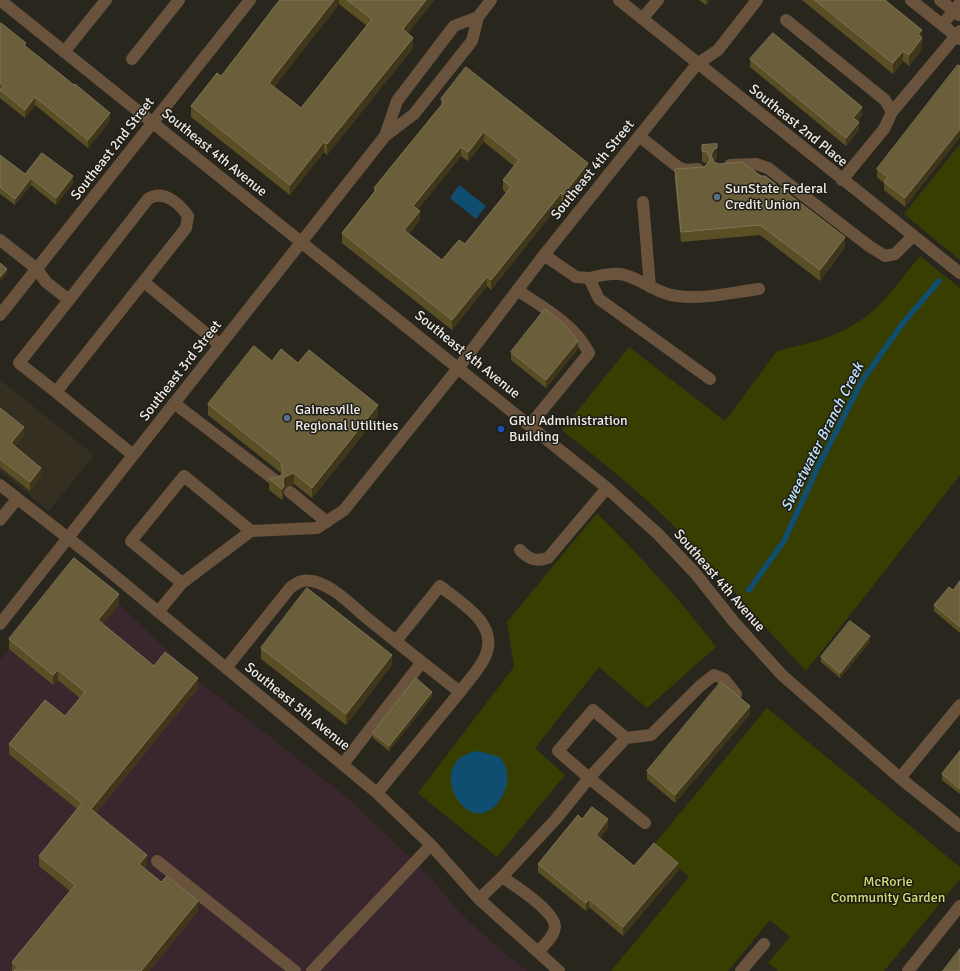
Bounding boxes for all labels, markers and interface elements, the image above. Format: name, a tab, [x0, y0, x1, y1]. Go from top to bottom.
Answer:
street label: Southeast 2nd Place	[745, 81, 851, 171]
street label: Southeast 2nd Street	[68, 94, 158, 204]
street label: Southeast 4th Avenue	[158, 105, 270, 201]
street label: Southeast 4th Street	[548, 117, 638, 223]
place label: SunState Federal Credit Union	[725, 181, 827, 214]
marker: SunState Federal Credit Union	[712, 192, 722, 202]
street label: Southeast 4th Avenue	[411, 307, 523, 403]
street label: Southeast 3rd Street	[137, 317, 225, 425]
water label: Sweetwater Branch Creek	[778, 360, 868, 514]
place label: Gainesville Regional Utilities	[295, 402, 398, 434]
marker: Gainesville Regional Utilities	[282, 413, 292, 423]
place label: GRU Administration Building	[509, 413, 628, 446]
marker: GRU Administration Building	[496, 424, 506, 434]
street label: Southeast 4th Avenue	[670, 526, 768, 636]
street label: Southeast 5th Avenue	[241, 659, 353, 755]
park label: McRorie Community Garden	[831, 874, 945, 906]

